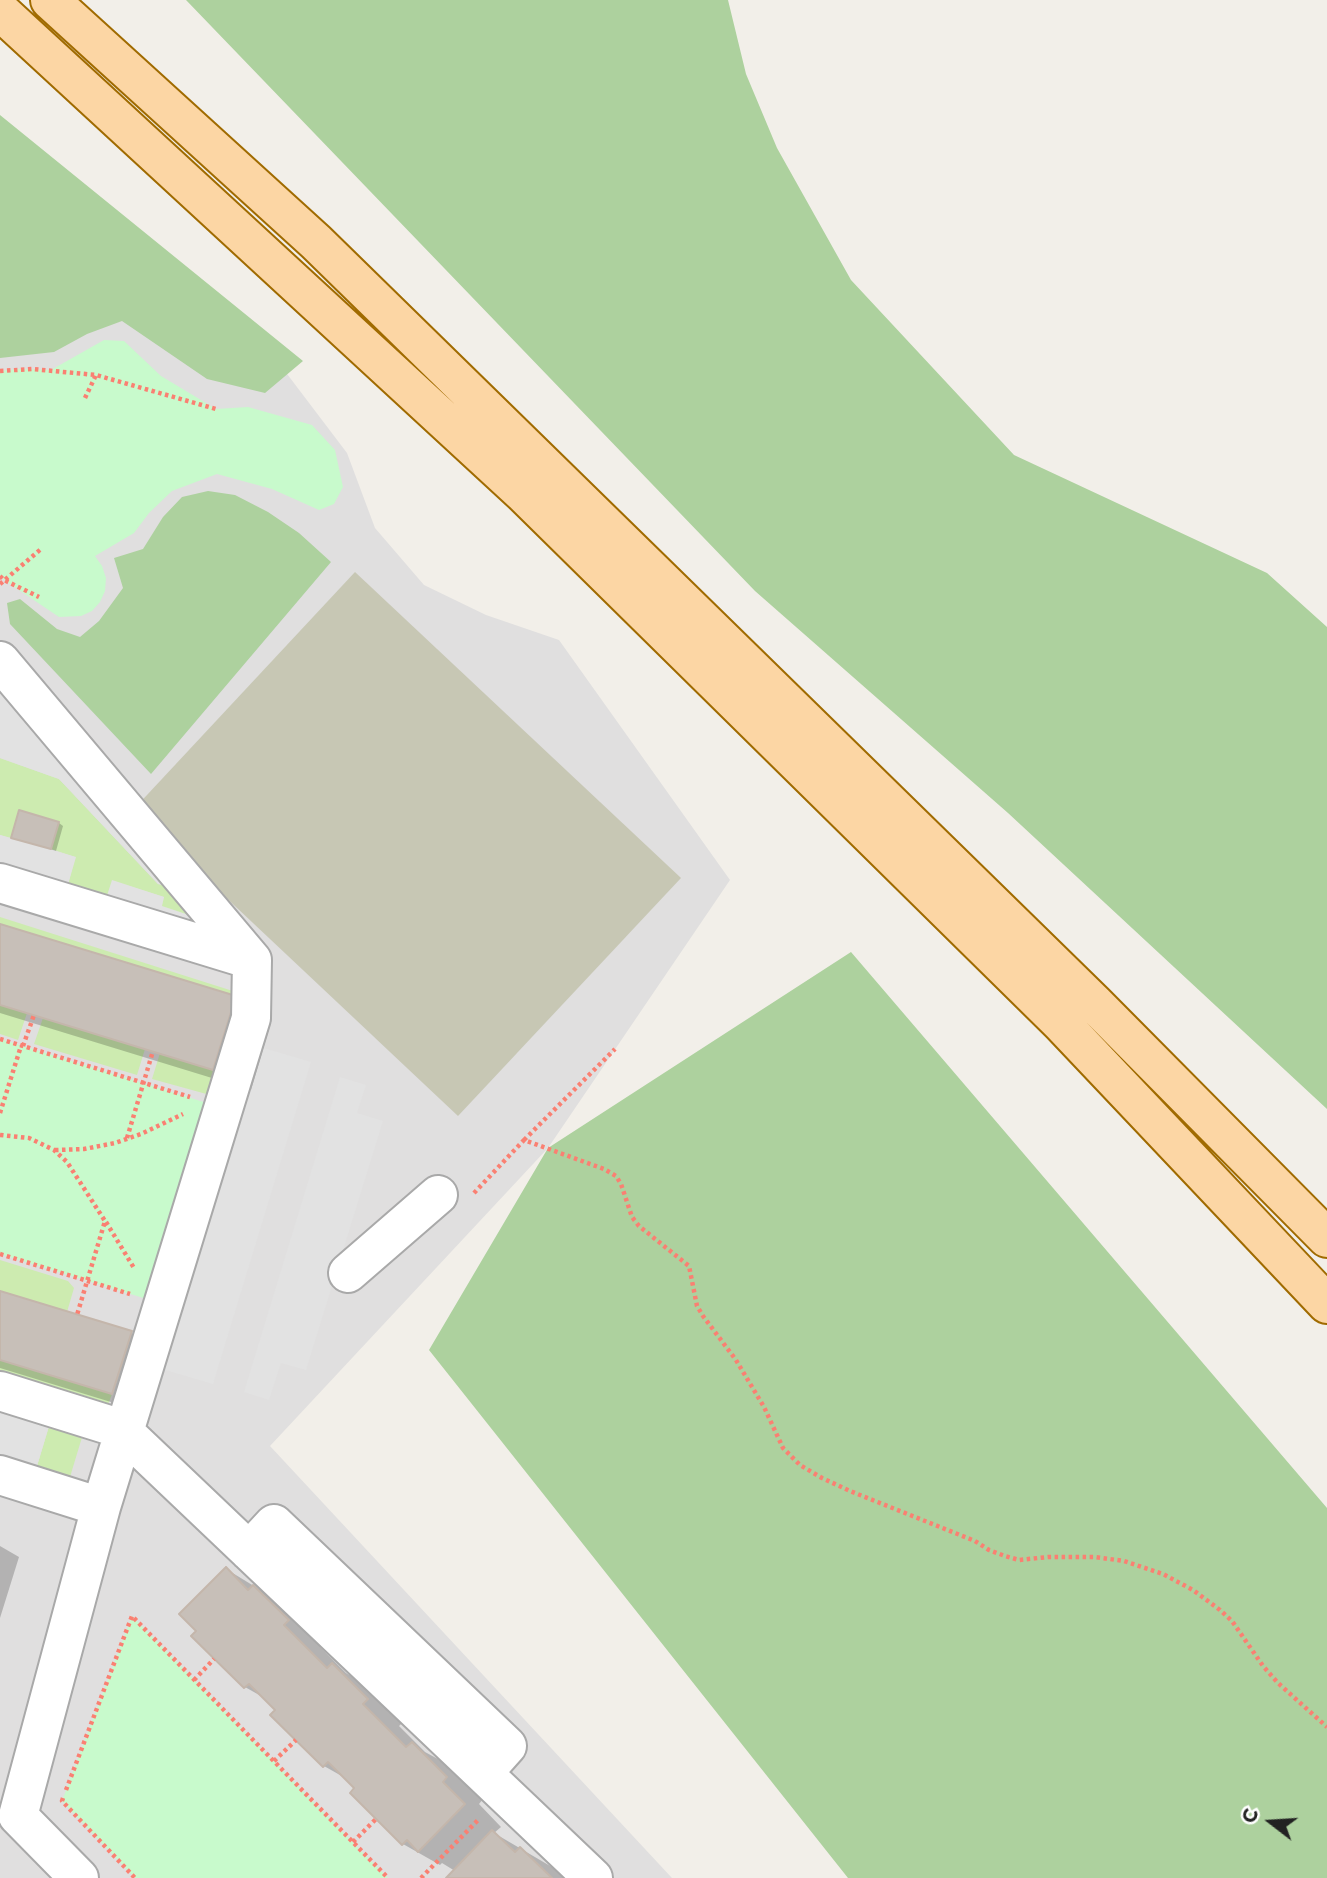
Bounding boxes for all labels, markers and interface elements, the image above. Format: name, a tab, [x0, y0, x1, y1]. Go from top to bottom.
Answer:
north arrow	[1236, 1787, 1306, 1857]
text: С	[1237, 1806, 1263, 1826]

